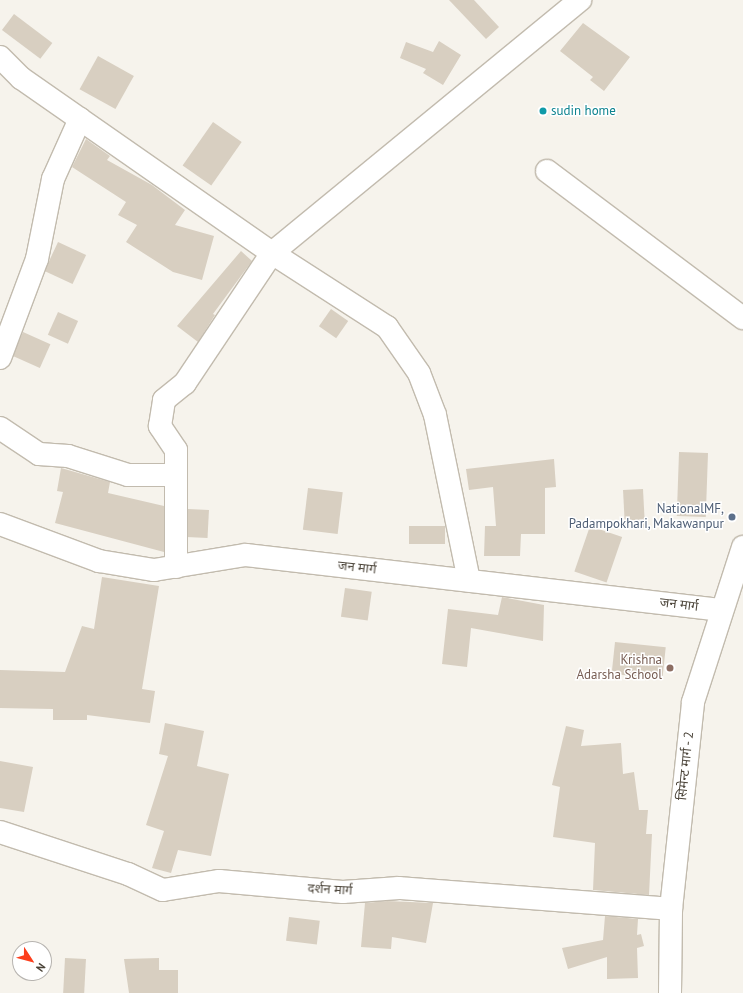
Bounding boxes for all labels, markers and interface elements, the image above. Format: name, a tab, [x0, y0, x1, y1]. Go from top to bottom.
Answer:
place label: sudin home	[551, 103, 616, 119]
marker: sudin home	[538, 106, 548, 116]
place label: NationalMF, Padampokhari, Makawanpur	[568, 502, 724, 533]
marker: NationalMF, Padampokhari, Makawanpur	[727, 512, 737, 522]
street label: जन मार्ग	[337, 558, 377, 578]
street label: जन मार्ग	[659, 595, 699, 615]
place label: Krishna Adarsha School	[576, 653, 662, 684]
marker: Krishna Adarsha School	[665, 663, 675, 673]
street label: सिमेन्ट मार्ग - 2	[675, 730, 697, 802]
street label: दर्शन मार्ग	[307, 881, 353, 899]
north arrow	[12, 941, 52, 981]
text: N	[33, 960, 49, 975]

